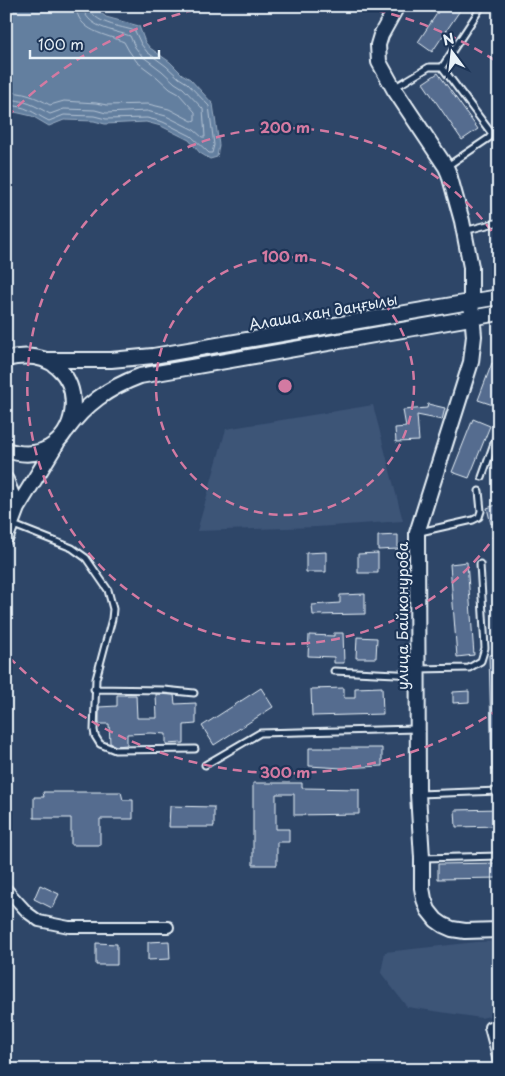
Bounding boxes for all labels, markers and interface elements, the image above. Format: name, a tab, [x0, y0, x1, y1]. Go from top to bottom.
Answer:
text: N	[440, 27, 457, 51]
scale bar	[30, 28, 159, 60]
north arrow	[428, 28, 478, 78]
text: 100 m	[38, 32, 84, 55]
text: 200 m	[260, 115, 310, 138]
text: 100 m	[262, 244, 308, 267]
street label: Алаша хан даңғылы	[247, 287, 399, 335]
centre of rings	[276, 377, 294, 395]
street label: улица Байконурова	[390, 541, 413, 690]
text: 300 m	[260, 760, 310, 783]

